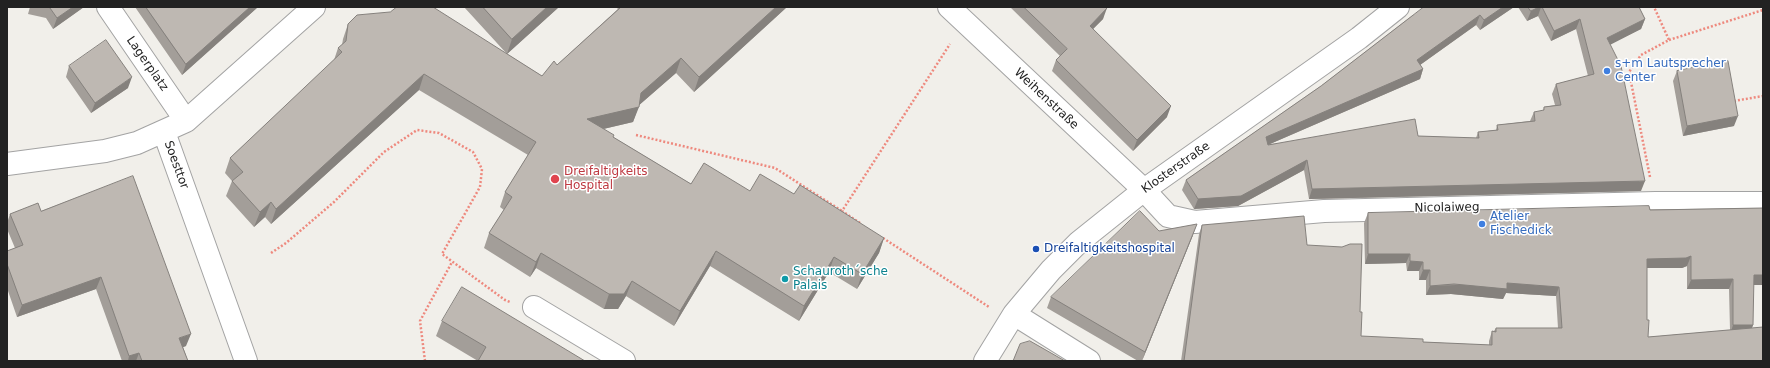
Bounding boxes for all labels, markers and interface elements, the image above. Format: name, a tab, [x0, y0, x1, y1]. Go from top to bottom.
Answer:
street label: Lagerplatz	[123, 34, 171, 94]
place label: s+m Lautsprecher Center	[1615, 57, 1726, 85]
street label: Weihenstraße	[1011, 66, 1081, 132]
marker: s+m Lautsprecher Center	[1602, 66, 1612, 76]
street label: Soesttor	[161, 139, 191, 191]
street label: Klosterstraße	[1139, 139, 1213, 197]
place label: Dreifaltigkeits Hospital	[564, 165, 647, 193]
marker: Dreifaltigkeits Hospital	[549, 173, 561, 185]
street label: Nicolaiweg	[1414, 200, 1480, 216]
place label: Atelier Fischedick	[1490, 210, 1552, 238]
marker: Atelier Fischedick	[1477, 219, 1487, 229]
place label: Dreifaltigkeitshospital	[1044, 242, 1175, 256]
marker: Dreifaltigkeitshospital	[1031, 244, 1041, 254]
place label: Schauroth´sche Palais	[793, 265, 888, 293]
marker: Schauroth´sche Palais	[780, 274, 790, 284]

